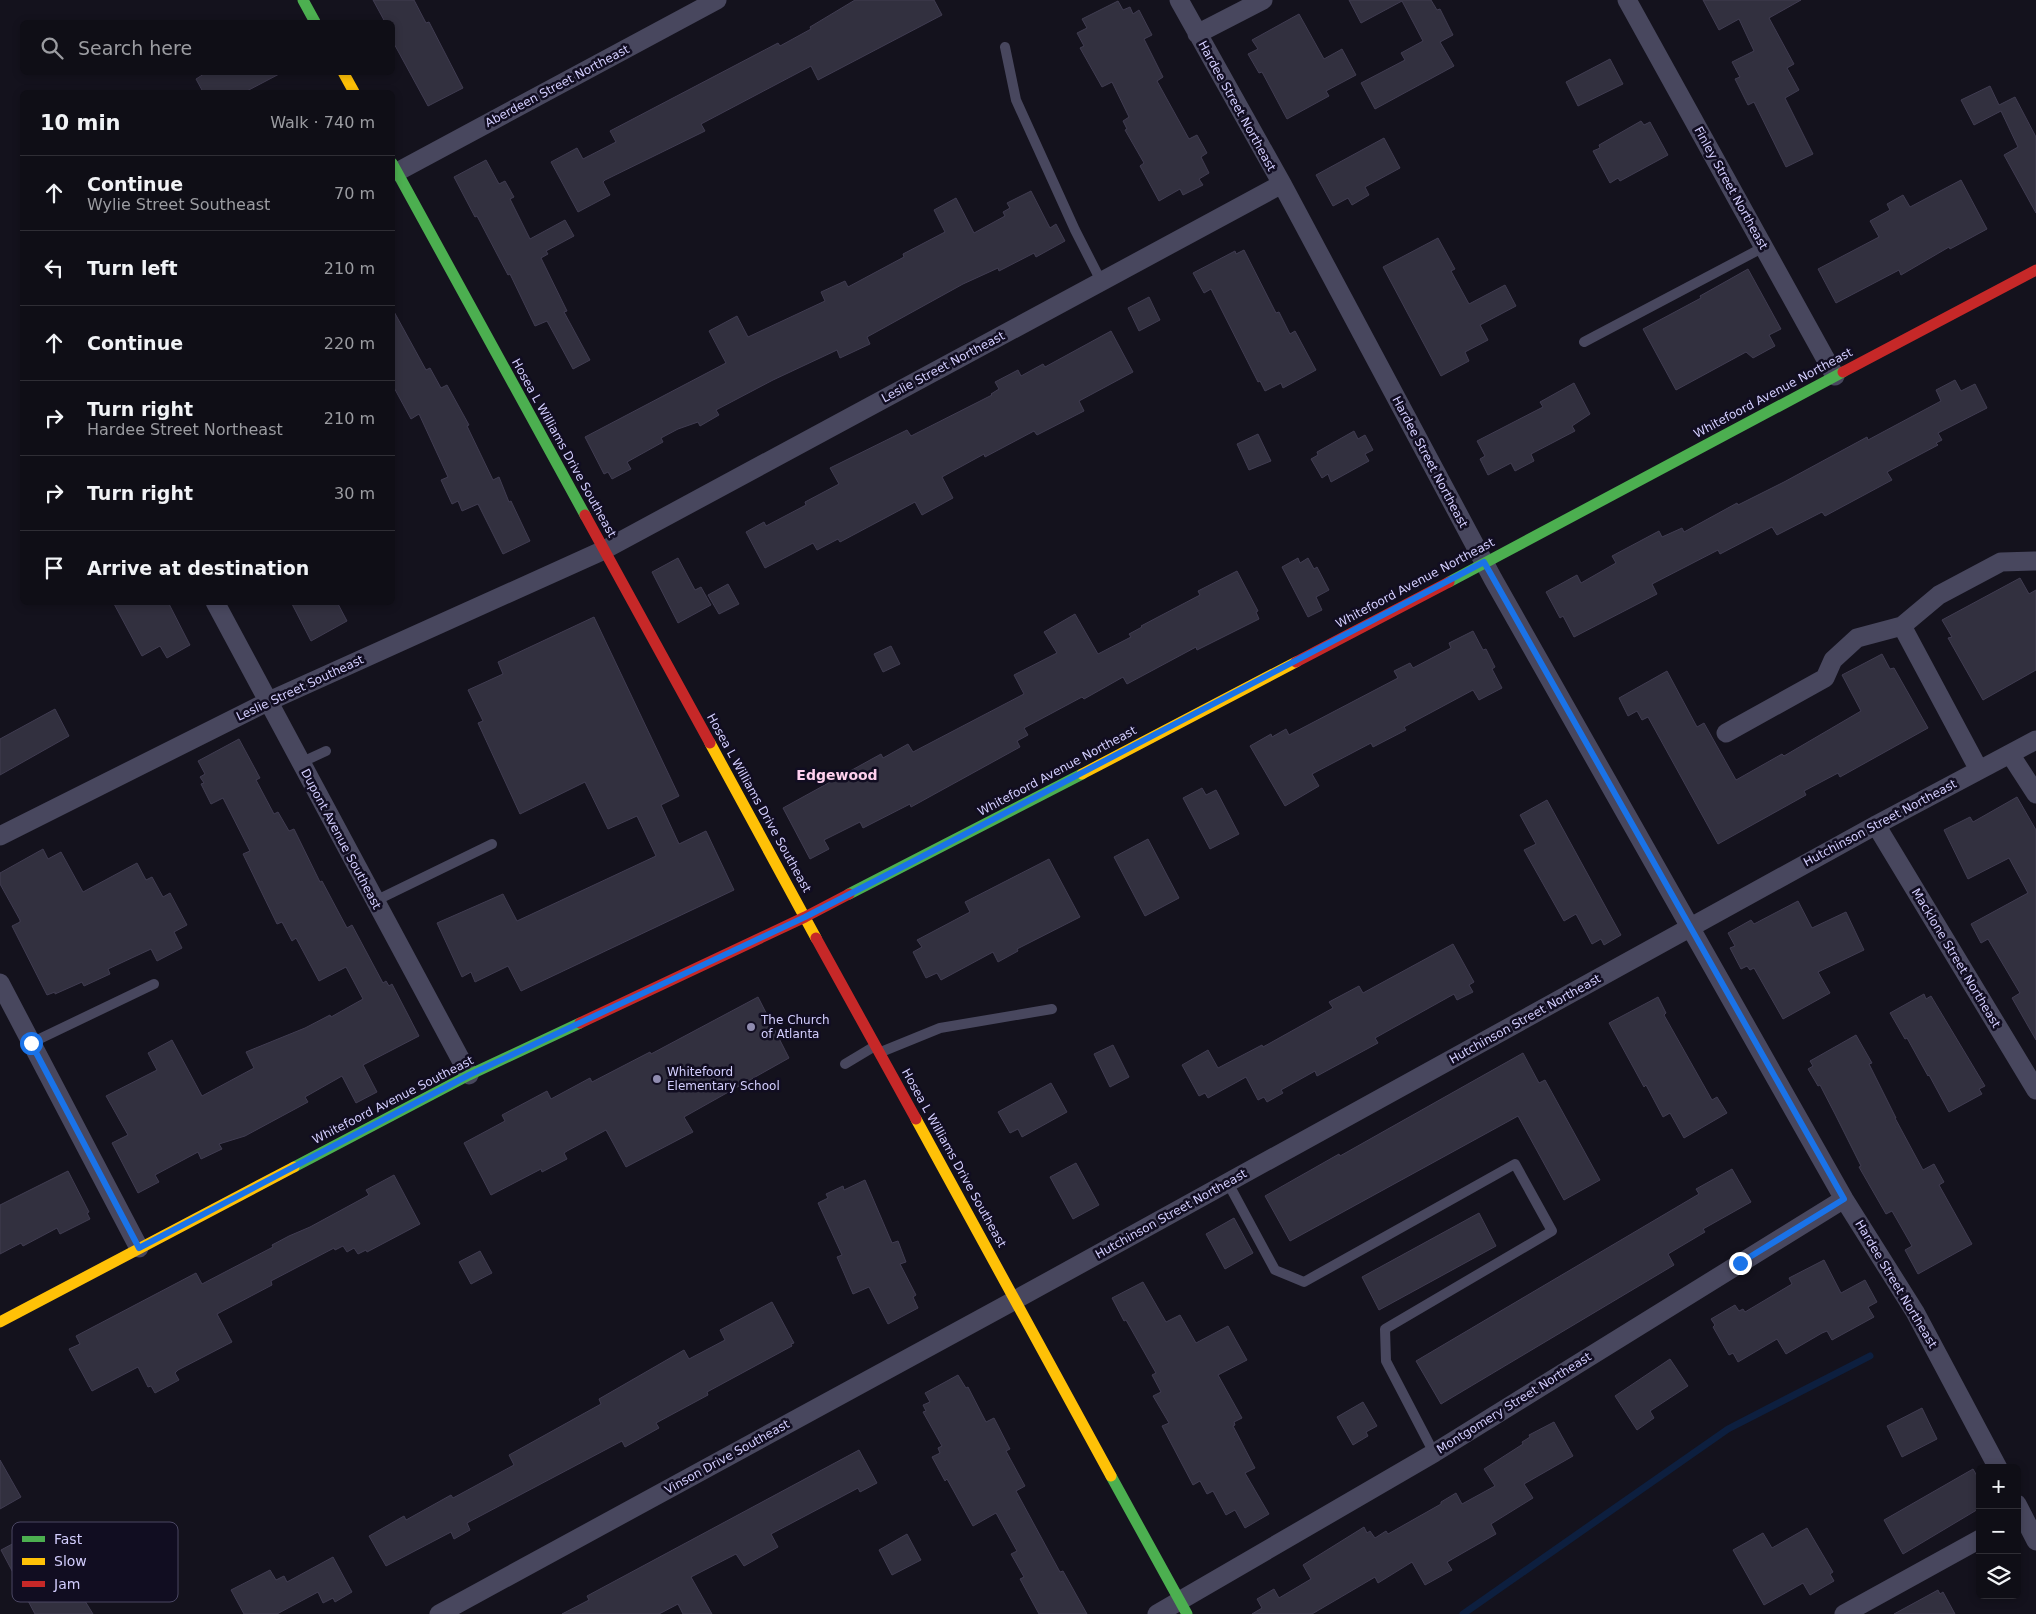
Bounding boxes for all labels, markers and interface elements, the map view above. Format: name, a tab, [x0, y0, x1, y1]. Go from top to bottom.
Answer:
search box	[20, 20, 395, 75]
icon: search	[38, 34, 66, 62]
text: Search here	[78, 37, 192, 59]
street label: Hardee Street Northeast	[1195, 38, 1279, 174]
street label: Aberdeen Street Northeast	[483, 42, 632, 130]
text: 10 min	[40, 111, 121, 135]
text: Walk · 740 m	[270, 113, 375, 132]
street label: Finley Street Northeast	[1691, 124, 1771, 252]
text: Continue	[87, 173, 183, 195]
icon: ahead	[40, 179, 68, 207]
text: 70 m	[334, 184, 375, 203]
text: Wylie Street Southeast	[87, 195, 270, 214]
icon: left	[40, 254, 68, 282]
text: Turn left	[87, 257, 178, 279]
text: 210 m	[324, 259, 375, 278]
street label: Leslie Street Northeast	[879, 328, 1007, 405]
icon: ahead	[40, 329, 68, 357]
text: Continue	[87, 332, 183, 354]
text: 220 m	[324, 334, 375, 353]
street label: Whitefoord Avenue Northeast	[1691, 345, 1855, 441]
street label: Hosea L Williams Drive Southeast	[509, 356, 619, 540]
street label: Hardee Street Northeast	[1389, 394, 1471, 530]
text: Turn right	[87, 398, 193, 420]
icon: right	[40, 404, 68, 432]
text: 210 m	[324, 409, 375, 428]
text: Hardee Street Northeast	[87, 420, 283, 439]
icon: right	[40, 479, 68, 507]
text: Turn right	[87, 482, 193, 504]
text: 30 m	[334, 484, 375, 503]
street label: Whitefoord Avenue Northeast	[1333, 535, 1497, 631]
icon: arrive	[40, 554, 68, 582]
text: Arrive at destination	[87, 557, 309, 579]
street label: Leslie Street Southeast	[234, 652, 366, 724]
street label: Hosea L Williams Drive Southeast	[704, 711, 814, 895]
street label: Whitefoord Avenue Northeast	[975, 723, 1139, 819]
street label: Dupont Avenue Southeast	[298, 766, 384, 912]
district label: Edgewood	[796, 767, 878, 783]
street label: Hutchinson Street Northeast	[1801, 777, 1959, 869]
street label: Macklone Street Northeast	[1909, 886, 2003, 1031]
street label: Hutchinson Street Northeast	[1447, 971, 1603, 1067]
place label: The Church of Atlanta	[760, 1013, 830, 1041]
marker: The Church of Atlanta	[745, 1021, 757, 1033]
route start	[20, 1032, 43, 1055]
street label: Whitefoord Avenue Southeast	[310, 1053, 476, 1147]
place label: Whitefoord Elementary School	[667, 1065, 780, 1093]
street label: Hosea L Williams Drive Southeast	[899, 1066, 1009, 1250]
marker: Whitefoord Elementary School	[651, 1073, 663, 1085]
street label: Hutchinson Street Northeast	[1093, 1166, 1249, 1262]
street label: Hardee Street Northeast	[1852, 1217, 1940, 1351]
route end	[1729, 1252, 1752, 1275]
street label: Montgomery Street Northeast	[1434, 1349, 1594, 1456]
street label: Vinson Drive Southeast	[662, 1417, 792, 1497]
map controls	[1976, 1464, 2021, 1599]
button: +	[1976, 1464, 2021, 1509]
button: −	[1976, 1509, 2021, 1554]
legend	[12, 1522, 178, 1602]
text: Fast	[54, 1531, 83, 1547]
text: Slow	[54, 1553, 87, 1569]
button: layers	[1976, 1554, 2021, 1599]
text: Jam	[53, 1576, 80, 1592]

